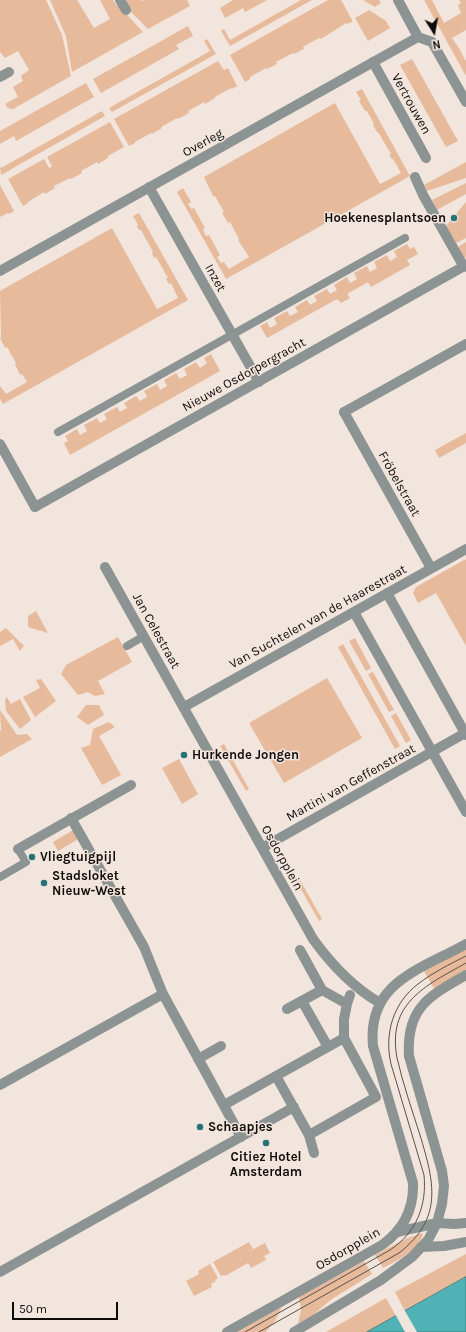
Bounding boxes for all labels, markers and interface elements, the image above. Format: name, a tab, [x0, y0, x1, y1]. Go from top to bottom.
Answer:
north arrow	[414, 12, 454, 52]
text: N	[431, 37, 442, 51]
street label: Vertrouwen	[388, 71, 434, 137]
street label: Overleg	[180, 126, 226, 160]
place label: Hoekenesplantsoen	[324, 210, 446, 226]
marker: Hoekenesplantsoen	[449, 213, 459, 223]
street label: Inzet	[201, 261, 229, 295]
street label: Nieuwe Osdorpergracht	[180, 335, 308, 415]
street label: Fröbelstraat	[375, 449, 423, 519]
street label: Van Suchtelen van de Haarestraat	[227, 562, 409, 672]
street label: Jan Celestraat	[129, 591, 183, 671]
street label: Martini van Geffenstraat	[284, 741, 418, 825]
place label: Hurkende Jongen	[192, 747, 299, 763]
marker: Hurkende Jongen	[179, 750, 189, 760]
street label: Osdorpplein	[258, 823, 306, 893]
place label: Vliegtuigpijl	[40, 849, 116, 865]
marker: Vliegtuigpijl	[27, 852, 37, 862]
place label: Stadsloket Nieuw-West	[52, 868, 126, 899]
marker: Stadsloket Nieuw-West	[39, 878, 49, 888]
place label: Schaapjes	[208, 1119, 273, 1135]
marker: Schaapjes	[195, 1122, 205, 1132]
marker: Citiez Hotel Amsterdam	[261, 1138, 271, 1148]
place label: Citiez Hotel Amsterdam	[230, 1149, 302, 1180]
street label: Osdorpplein	[313, 1224, 383, 1274]
scale bar	[14, 1294, 120, 1320]
text: 50 m	[19, 1302, 47, 1316]

